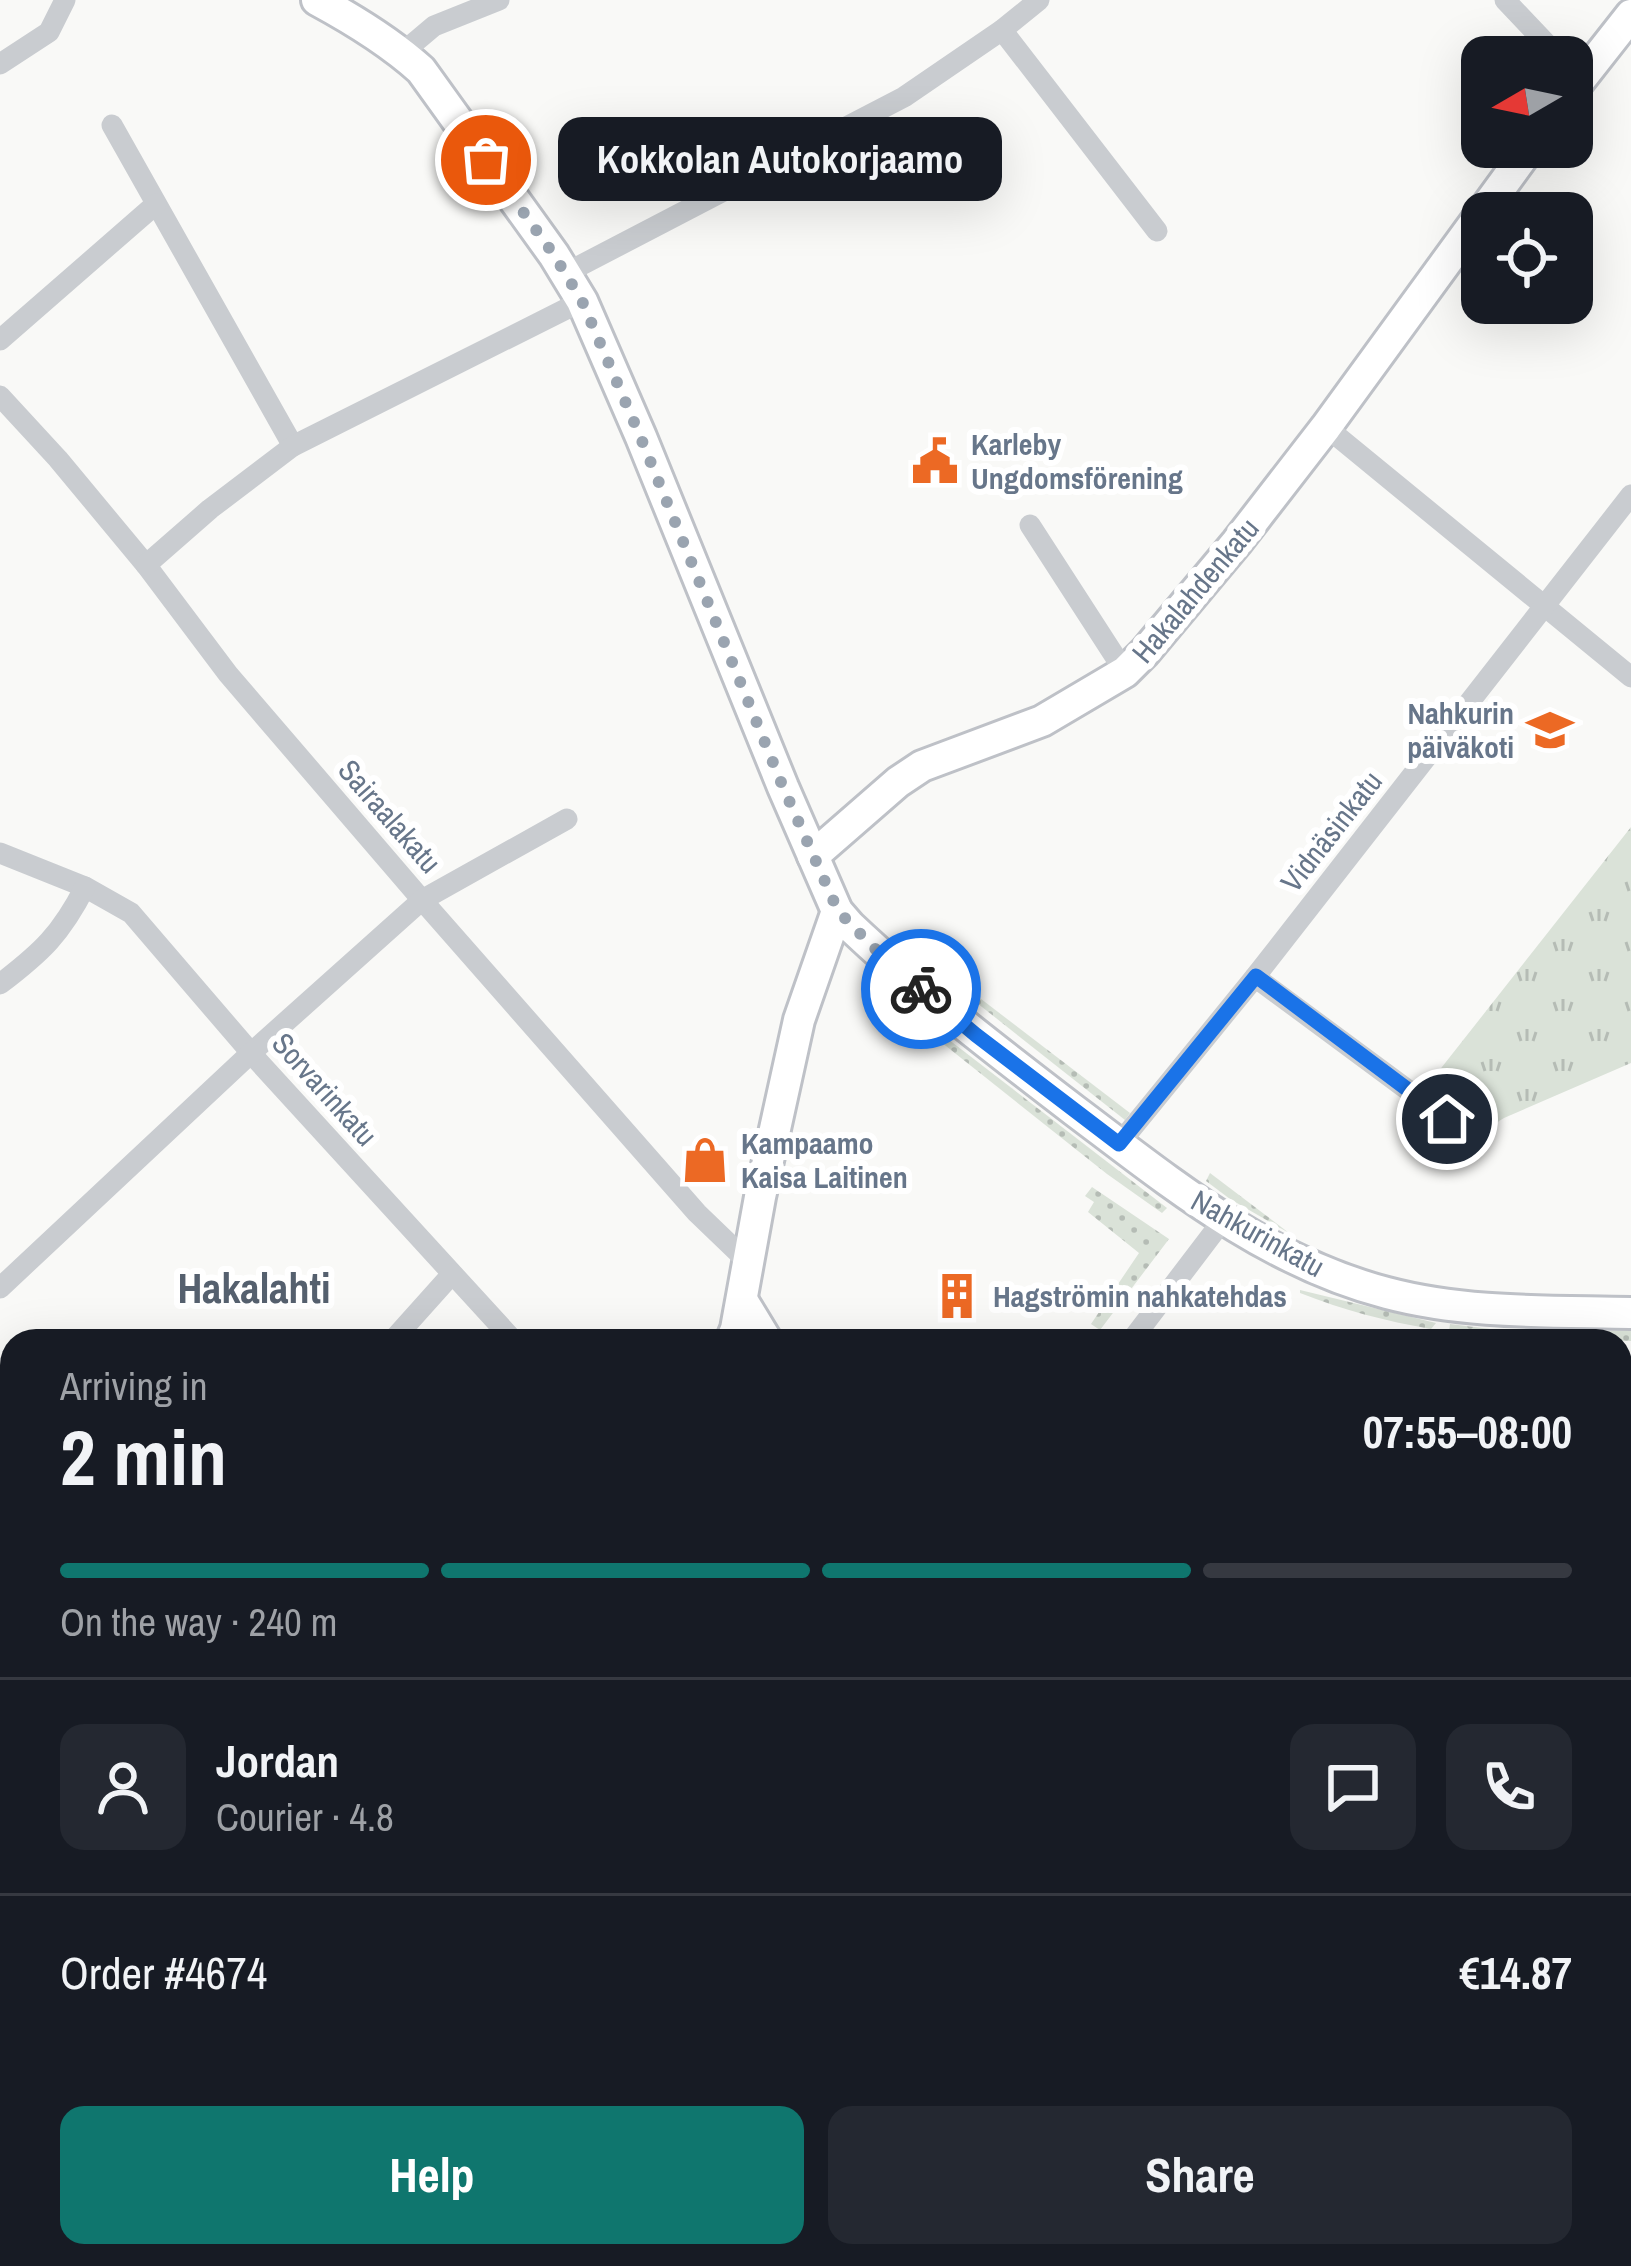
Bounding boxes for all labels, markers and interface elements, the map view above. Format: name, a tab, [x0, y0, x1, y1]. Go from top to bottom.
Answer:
north arrow	[1461, 36, 1593, 168]
map controls	[1461, 36, 1593, 324]
pin	[435, 109, 537, 211]
callout: Kokkolan Autokorjaamo	[558, 118, 1002, 202]
icon: bag	[453, 127, 519, 193]
text: Kokkolan Autokorjaamo	[597, 133, 963, 185]
button: locate	[1461, 192, 1593, 324]
place label: Karleby Ungdomsförening	[971, 424, 1183, 498]
public building icon: Karleby Ungdomsförening	[910, 436, 960, 486]
street label: Hakalahdenkatu	[1123, 509, 1267, 671]
place label: Nahkurin päiväkoti	[1407, 693, 1514, 767]
school or university icon: Nahkurin päiväkoti	[1525, 705, 1575, 755]
street label: Sairaalakatu	[330, 751, 450, 881]
street label: Vidnäsinkatu	[1271, 762, 1391, 900]
courier	[861, 929, 981, 1049]
icon: bike	[888, 956, 954, 1022]
street label: Sorvarinkatu	[263, 1024, 387, 1154]
pin	[1396, 1068, 1498, 1170]
icon: home	[1414, 1086, 1480, 1152]
place label: Kampaamo Kaisa Laitinen	[741, 1123, 908, 1197]
shop icon: Kampaamo Kaisa Laitinen	[680, 1135, 730, 1185]
street label: Nahkurinkatu	[1184, 1180, 1332, 1286]
district label: Hakalahti	[177, 1260, 331, 1316]
building icon: Hagströmin nahkatehdas	[932, 1271, 982, 1321]
place label: Hagströmin nahkatehdas	[993, 1276, 1287, 1316]
text: Arriving in	[60, 1360, 208, 1412]
text: 07:55–08:00	[1363, 1401, 1572, 1462]
text: 2 min	[60, 1404, 227, 1509]
text: On the way · 240 m	[60, 1596, 337, 1648]
button: person	[60, 1724, 186, 1850]
button: chat	[1290, 1724, 1416, 1850]
button: phone	[1446, 1724, 1572, 1850]
text: Jordan	[216, 1730, 339, 1791]
text: Courier · 4.8	[216, 1791, 394, 1843]
text: Order #4674	[60, 1942, 267, 2003]
text: €14.87	[1459, 1942, 1572, 2003]
button: Help	[60, 2106, 804, 2244]
button: Share	[828, 2106, 1572, 2244]

